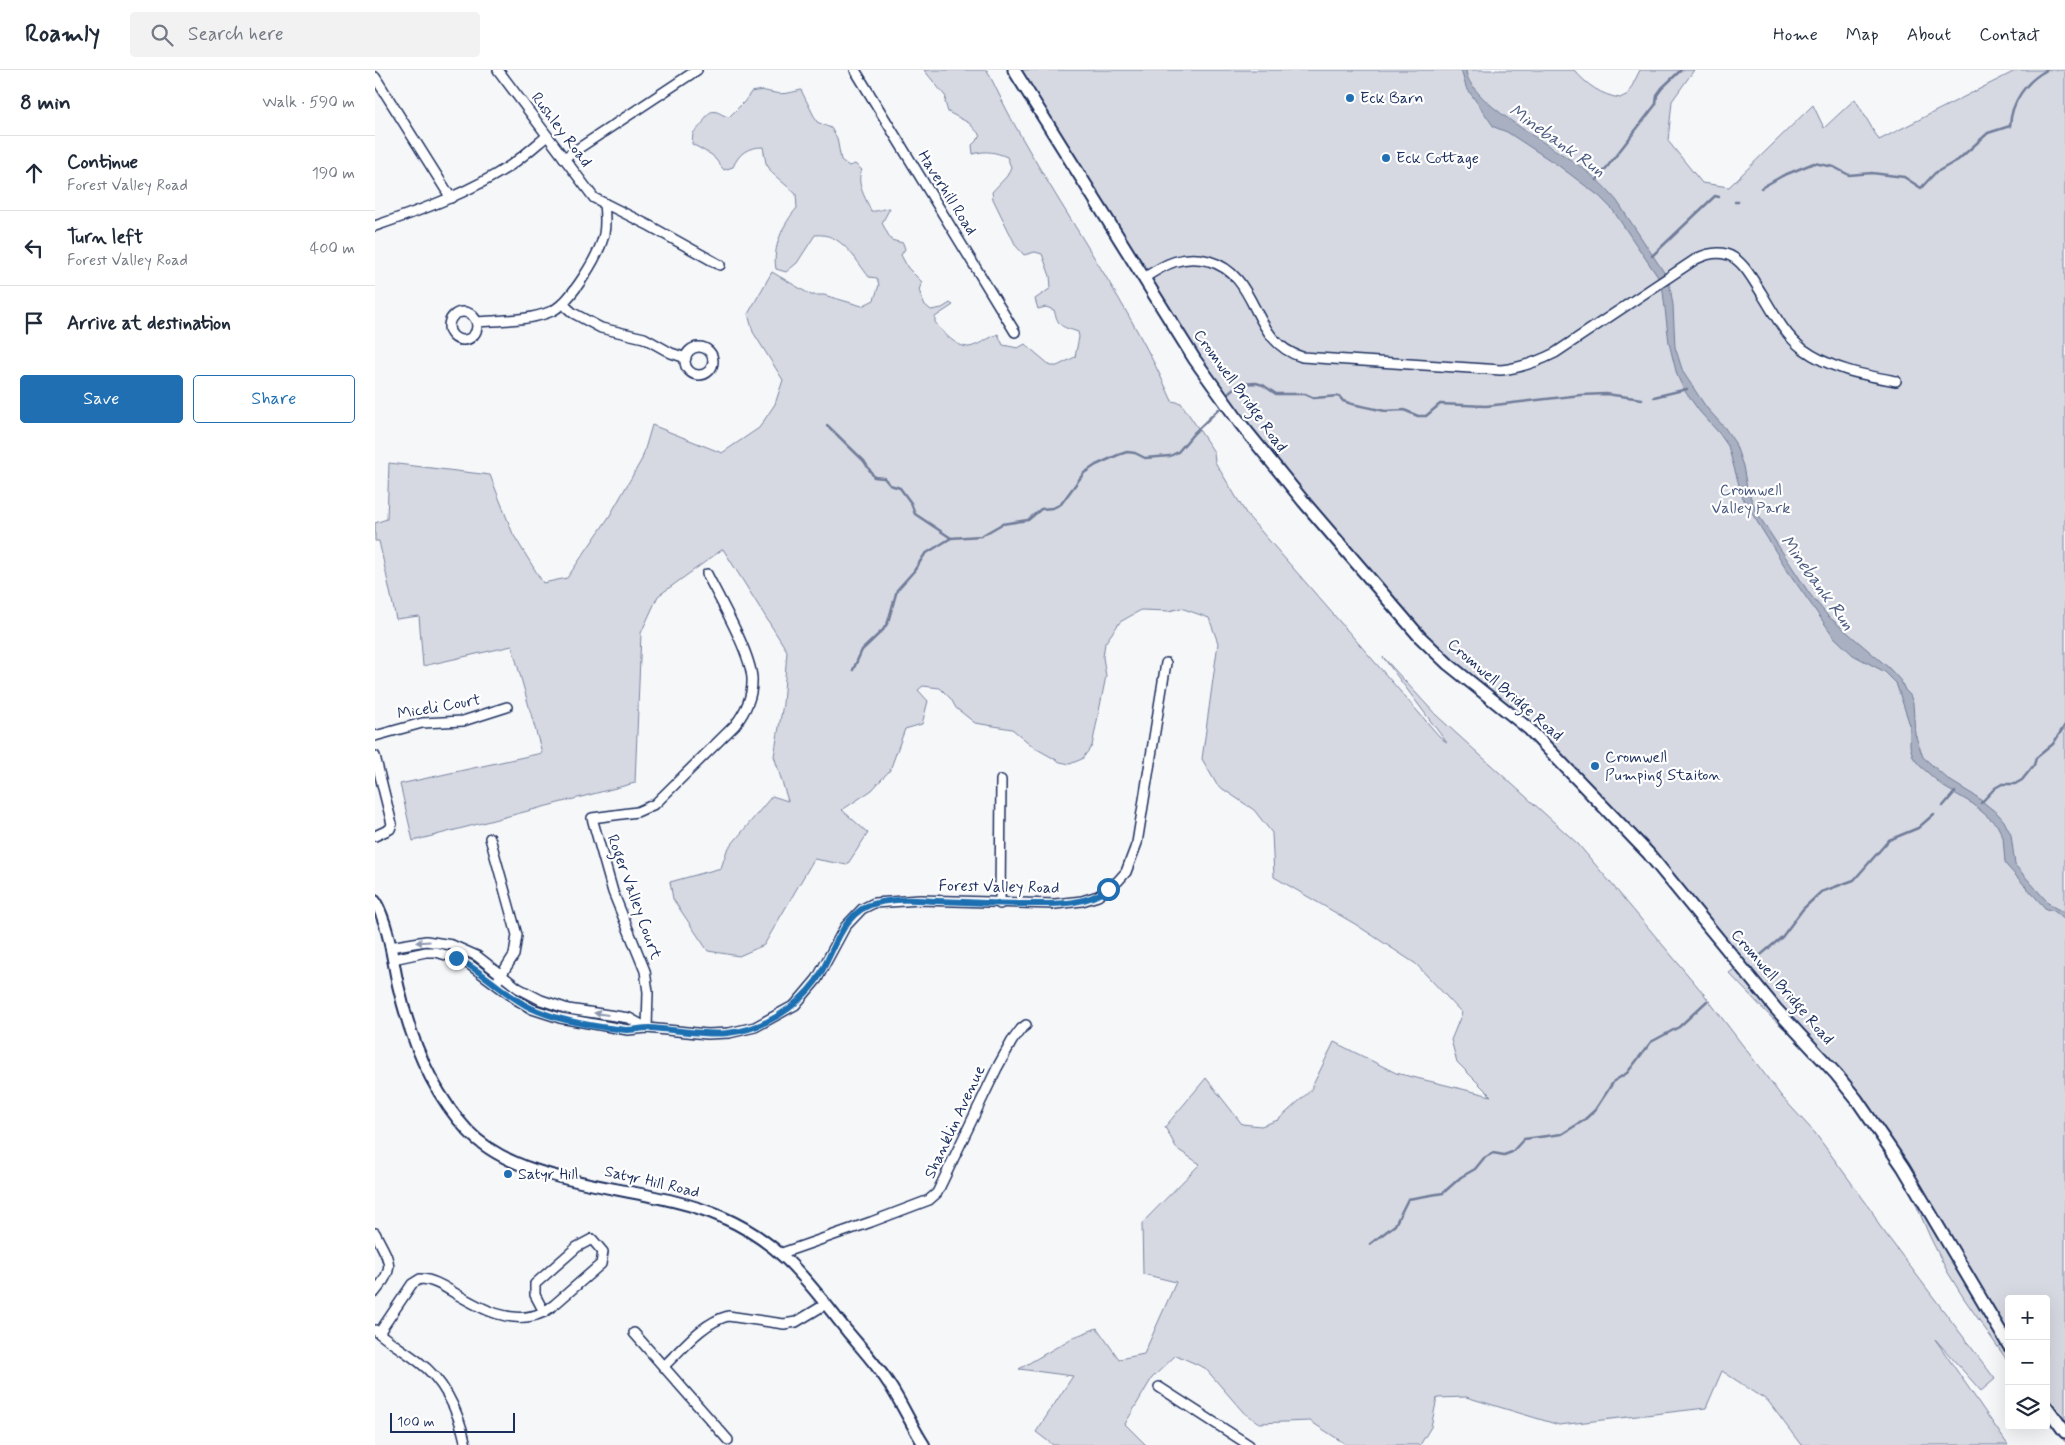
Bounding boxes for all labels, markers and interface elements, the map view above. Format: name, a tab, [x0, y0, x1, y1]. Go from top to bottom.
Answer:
search box	[130, 12, 480, 57]
text: Roamly	[25, 19, 100, 50]
icon: search	[148, 21, 176, 49]
text: Search here	[188, 22, 284, 47]
text: Home	[1773, 23, 1818, 47]
text: Map	[1846, 23, 1879, 47]
text: About	[1907, 23, 1951, 47]
text: Contact	[1979, 23, 2040, 47]
street label: Rushley Road	[526, 88, 596, 172]
place label: Eck Barn	[1360, 88, 1423, 109]
text: 8 min	[20, 89, 71, 117]
text: Walk · 590 m	[262, 92, 355, 113]
marker: Eck Barn	[1344, 92, 1356, 104]
water label: Minebank Run	[1504, 99, 1610, 183]
street label: Haverhill Road	[913, 147, 981, 239]
place label: Eck Cottage	[1396, 148, 1479, 169]
text: Continue	[67, 150, 138, 175]
marker: Eck Cottage	[1380, 152, 1392, 164]
icon: ahead	[20, 159, 48, 187]
text: 190 m	[312, 163, 355, 184]
text: Forest Valley Road	[67, 175, 188, 196]
text: Turn left	[67, 225, 143, 250]
icon: left	[20, 234, 48, 262]
text: 400 m	[310, 238, 355, 259]
text: Forest Valley Road	[67, 250, 188, 271]
icon: arrive	[20, 309, 48, 337]
text: Arrive at destination	[67, 311, 231, 336]
street label: Cromwell Bridge Road	[1188, 326, 1292, 457]
button: Save	[20, 375, 183, 423]
button: Share	[193, 375, 355, 423]
park label: Cromwell Valley Park	[1712, 480, 1790, 519]
water label: Minebank Run	[1774, 530, 1860, 636]
street label: Cromwell Bridge Road	[1442, 634, 1567, 747]
street label: Miceli Court	[396, 689, 483, 725]
place label: Cromwell Pumping Staiton	[1605, 747, 1721, 787]
marker: Cromwell Pumping Staiton	[1589, 760, 1601, 772]
street label: Roger Valley Court	[601, 832, 667, 963]
street label: Forest Valley Road	[938, 875, 1060, 899]
route start	[1097, 878, 1120, 901]
street label: Cromwell Bridge Road	[1725, 925, 1838, 1050]
one-way arrow	[414, 938, 430, 946]
route end	[445, 947, 468, 970]
one-way arrow	[593, 1010, 609, 1018]
street label: Shanklin Avenue	[920, 1062, 991, 1182]
street label: Satyr Hill Road	[602, 1161, 702, 1203]
place label: Satyr Hill	[518, 1164, 579, 1185]
marker: Satyr Hill	[502, 1168, 514, 1180]
map controls	[2005, 1295, 2050, 1430]
button: +	[2005, 1295, 2050, 1340]
button: −	[2005, 1340, 2050, 1385]
button: layers	[2005, 1385, 2050, 1430]
scale bar	[390, 1410, 515, 1433]
text: 100 m	[397, 1413, 435, 1431]

